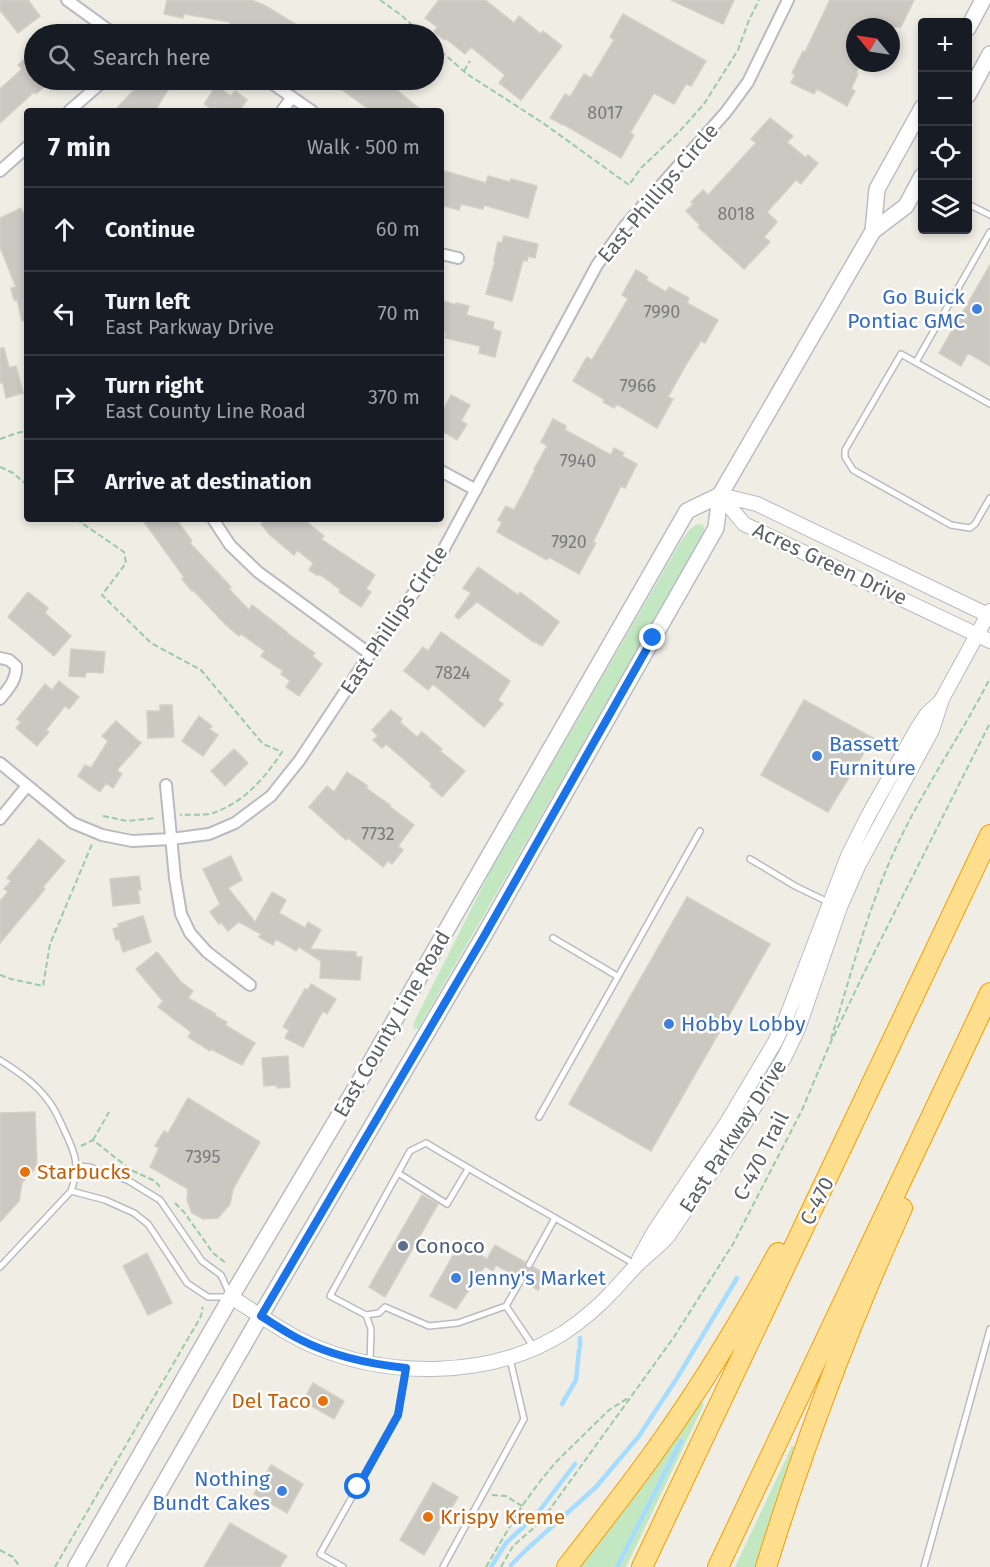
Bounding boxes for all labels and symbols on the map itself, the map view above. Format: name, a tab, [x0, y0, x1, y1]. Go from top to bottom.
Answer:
north arrow	[846, 18, 900, 72]
house number: 8017	[587, 102, 623, 124]
street label: East Phillips Circle	[592, 118, 724, 268]
house number: 8018	[717, 203, 755, 225]
place label: Go Buick Pontiac GMC	[847, 284, 965, 334]
house number: 7990	[644, 301, 680, 323]
marker: Go Buick Pontiac GMC	[970, 302, 984, 316]
house number: 7966	[620, 375, 656, 397]
house number: 7940	[560, 450, 596, 472]
street label: Acres Green Drive	[749, 517, 911, 611]
house number: 7920	[551, 531, 587, 553]
street label: East Phillips Circle	[335, 541, 453, 699]
route end	[639, 624, 665, 650]
house number: 7824	[435, 662, 471, 684]
place label: Bassett Furniture	[829, 731, 916, 781]
marker: Bassett Furniture	[810, 749, 824, 763]
house number: 7732	[361, 823, 395, 845]
street label: East County Line Road	[328, 926, 456, 1122]
place label: Hobby Lobby	[681, 1011, 806, 1037]
marker: Hobby Lobby	[662, 1017, 676, 1031]
street label: East Parkway Drive	[674, 1054, 792, 1218]
street label: C-470 Trail	[727, 1107, 795, 1205]
house number: 7395	[185, 1146, 221, 1168]
place label: Starbucks	[37, 1159, 131, 1185]
marker: Starbucks	[18, 1165, 32, 1179]
street label: C-470	[794, 1173, 840, 1229]
place label: Conoco	[415, 1233, 485, 1259]
marker: Conoco	[396, 1239, 410, 1253]
place label: Jenny's Market	[468, 1265, 606, 1291]
marker: Jenny's Market	[449, 1271, 463, 1285]
place label: Del Taco	[231, 1388, 311, 1414]
marker: Del Taco	[316, 1394, 330, 1408]
place label: Nothing Bundt Cakes	[152, 1466, 270, 1516]
route start	[344, 1473, 370, 1499]
marker: Nothing Bundt Cakes	[275, 1484, 289, 1498]
place label: Krispy Kreme	[440, 1504, 565, 1530]
marker: Krispy Kreme	[421, 1510, 435, 1524]

